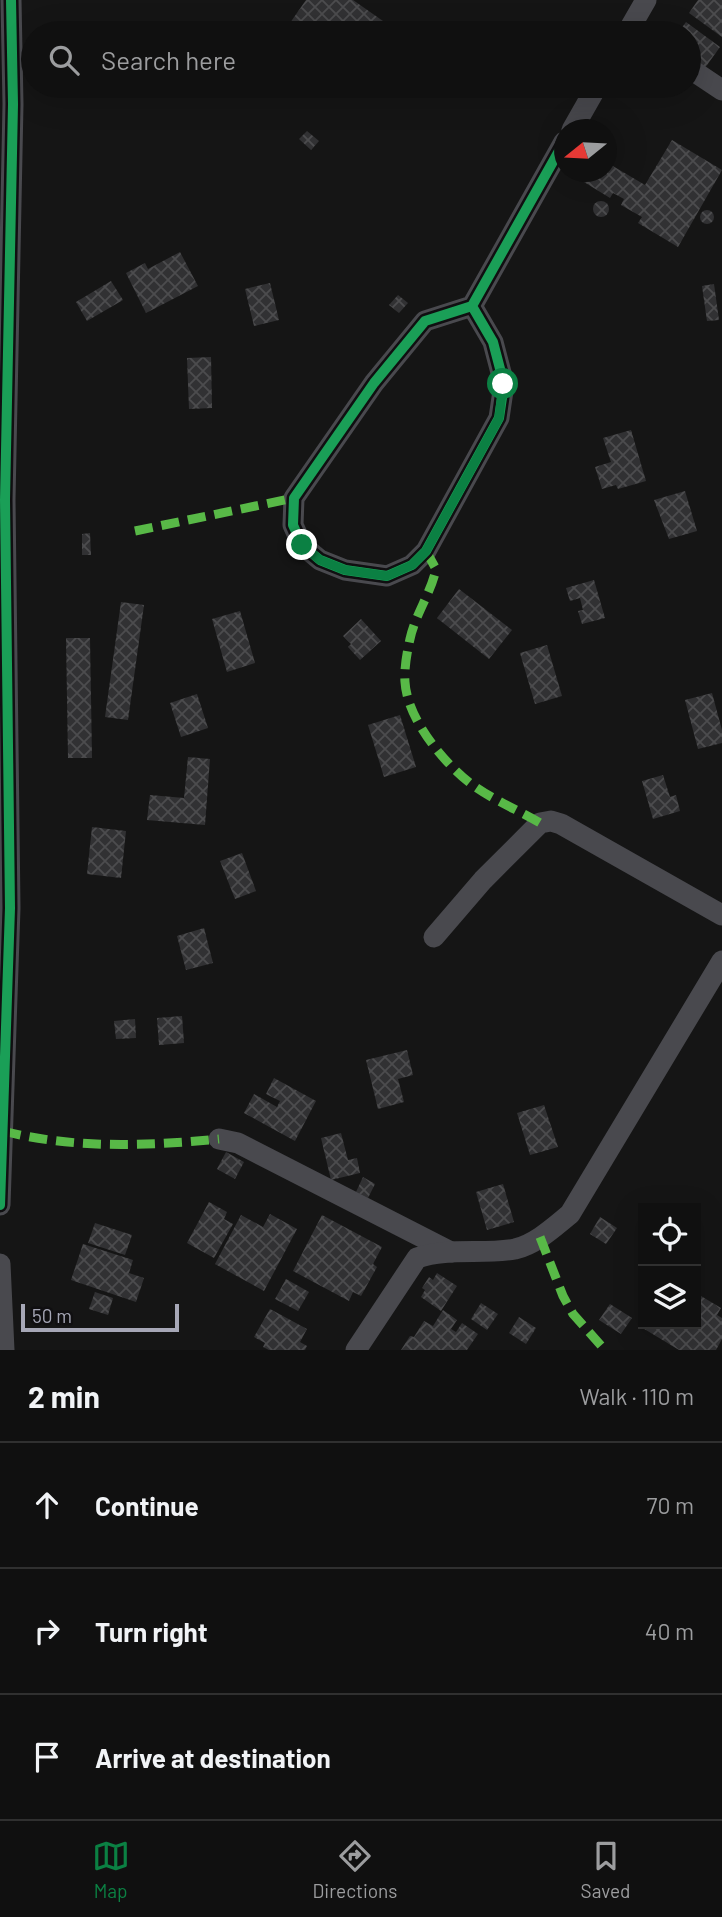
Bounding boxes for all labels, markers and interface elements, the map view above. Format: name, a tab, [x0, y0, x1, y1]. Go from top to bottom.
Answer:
search box	[21, 21, 701, 98]
icon: search	[45, 41, 83, 79]
text: Search here	[101, 44, 236, 75]
north arrow	[554, 119, 617, 182]
route start	[487, 368, 518, 399]
route end	[286, 529, 317, 560]
map controls	[638, 1203, 701, 1329]
button: locate	[638, 1203, 701, 1266]
button: layers	[638, 1266, 701, 1329]
scale bar	[21, 1301, 178, 1333]
text: 50 m	[32, 1304, 72, 1327]
text: 2 min	[28, 1378, 100, 1414]
text: Walk · 110 m	[580, 1382, 694, 1410]
icon: ahead	[28, 1486, 66, 1524]
text: Continue	[95, 1490, 199, 1521]
text: 70 m	[647, 1491, 694, 1519]
icon: right	[28, 1612, 66, 1650]
text: Turn right	[95, 1616, 208, 1647]
text: 40 m	[645, 1617, 694, 1645]
icon: arrive	[28, 1738, 66, 1776]
text: Arrive at destination	[95, 1742, 331, 1773]
tab: Map	[92, 1837, 130, 1902]
tab: Directions	[313, 1837, 398, 1902]
tab: Saved	[581, 1837, 630, 1902]

